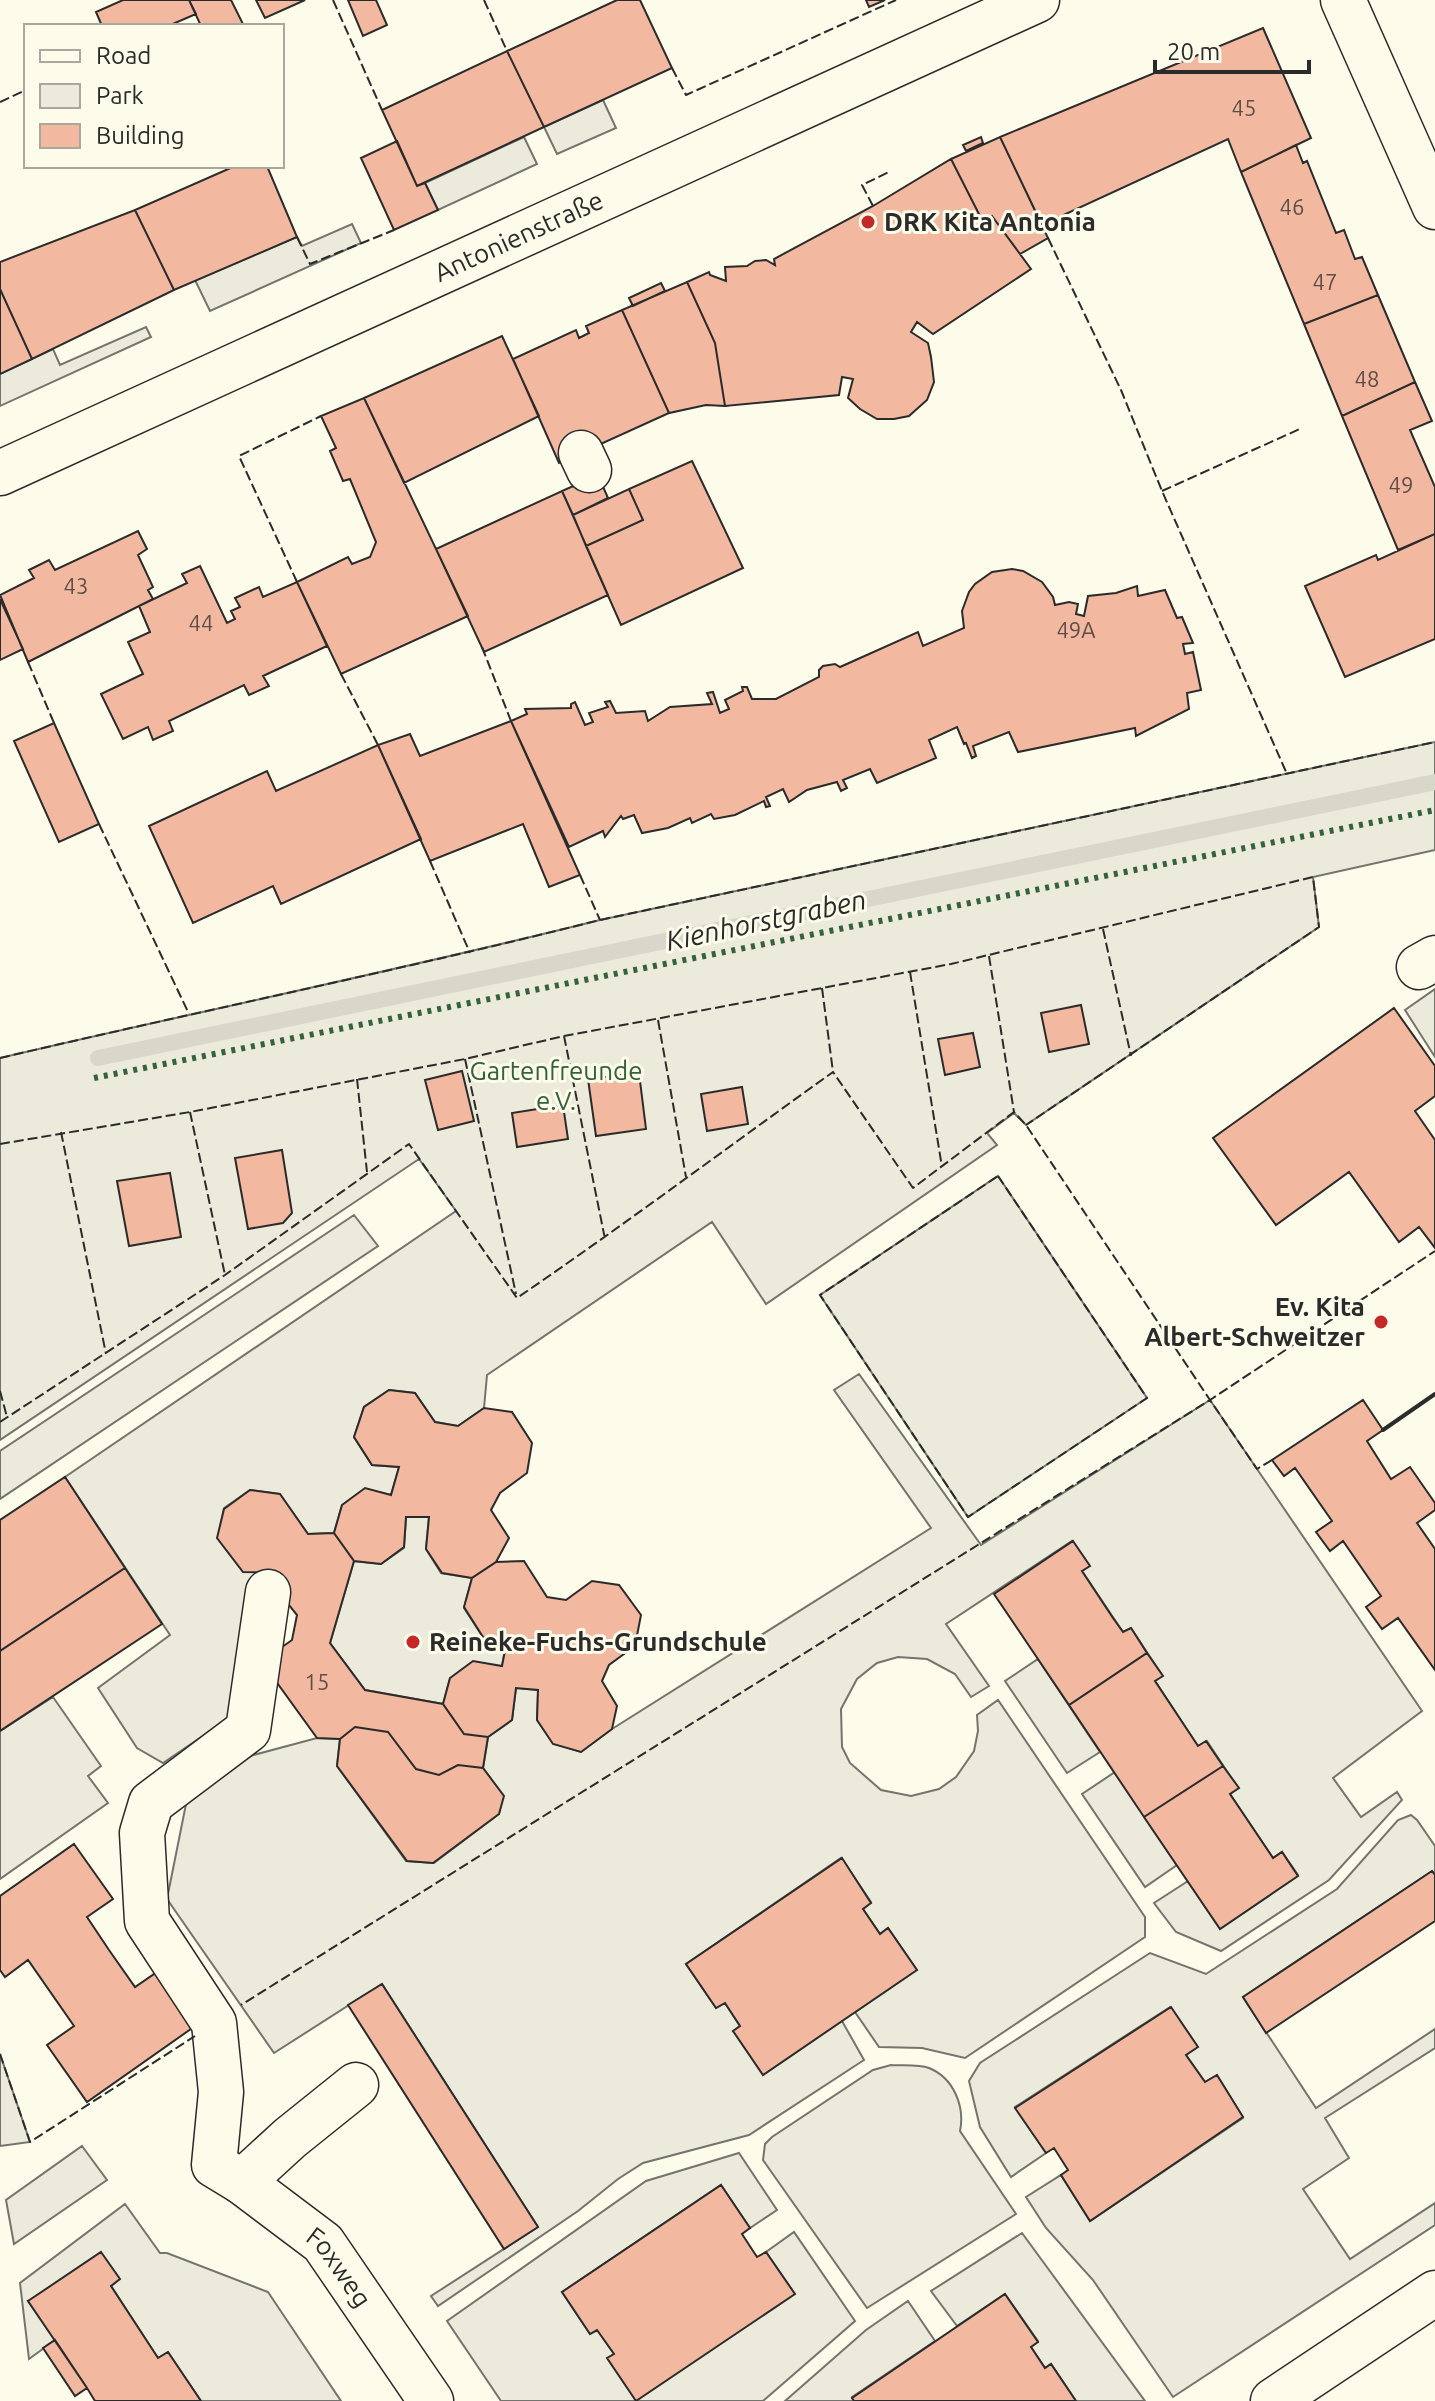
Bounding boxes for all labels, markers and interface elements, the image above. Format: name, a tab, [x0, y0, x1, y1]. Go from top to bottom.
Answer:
legend	[24, 24, 284, 168]
scale bar	[1155, 24, 1309, 74]
text: 20 m	[1167, 38, 1220, 65]
text: Road	[96, 42, 151, 69]
text: Park	[96, 82, 144, 109]
house number: 45	[1232, 95, 1256, 120]
text: Building	[96, 122, 184, 149]
street label: Antonienstraße	[429, 185, 607, 287]
house number: 46	[1280, 194, 1304, 219]
place label: DRK Kita Antonia	[884, 207, 1096, 236]
marker: DRK Kita Antonia	[859, 213, 877, 231]
house number: 47	[1313, 269, 1337, 294]
house number: 48	[1355, 366, 1379, 391]
house number: 49	[1389, 472, 1413, 497]
house number: 43	[64, 573, 88, 598]
house number: 44	[189, 610, 213, 635]
house number: 49A	[1056, 617, 1096, 642]
water label: Kienhorstgraben	[663, 883, 869, 956]
park label: Gartenfreunde e.V.	[469, 1056, 643, 1115]
place label: Ev. Kita Albert-Schweitzer	[1144, 1292, 1365, 1351]
marker: Ev. Kita Albert-Schweitzer	[1372, 1313, 1390, 1331]
place label: Reineke-Fuchs-Grundschule	[429, 1627, 767, 1656]
marker: Reineke-Fuchs-Grundschule	[404, 1633, 422, 1651]
house number: 15	[305, 1669, 329, 1694]
street label: Foxweg	[301, 2221, 377, 2312]

